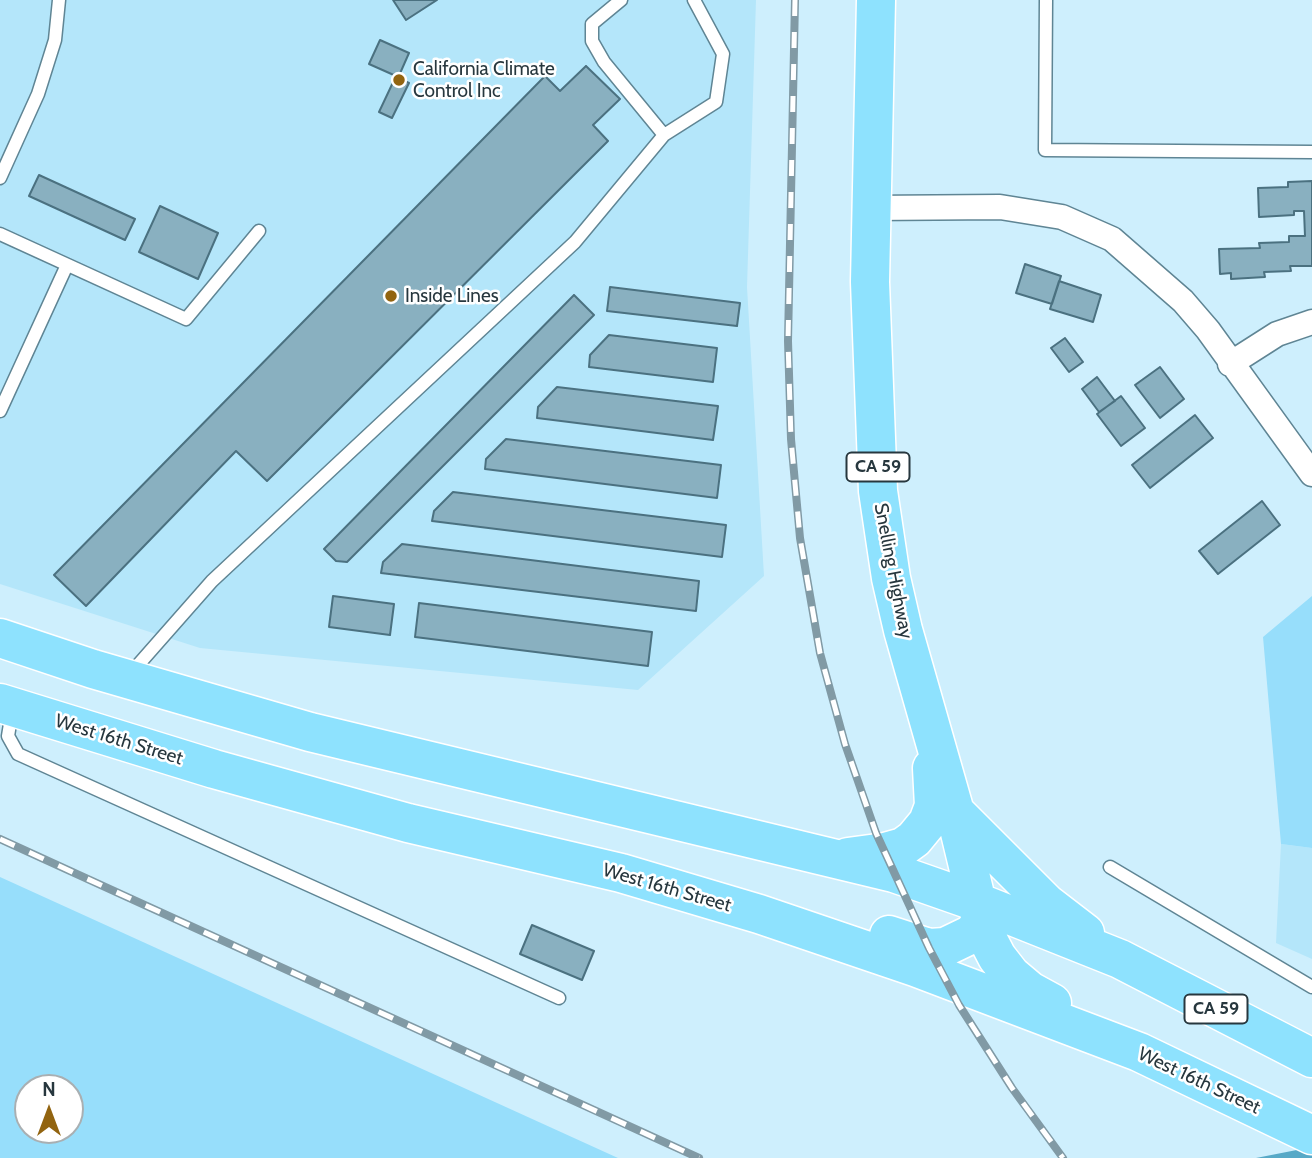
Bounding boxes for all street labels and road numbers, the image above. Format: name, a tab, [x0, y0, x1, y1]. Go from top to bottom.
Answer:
road number: CA 59	[846, 452, 910, 481]
street label: Snelling Highway	[869, 501, 917, 641]
street label: West 16th Street	[52, 710, 186, 770]
street label: West 16th Street	[600, 859, 734, 917]
road number: CA 59	[1184, 994, 1248, 1024]
street label: West 16th Street	[1134, 1043, 1264, 1119]

